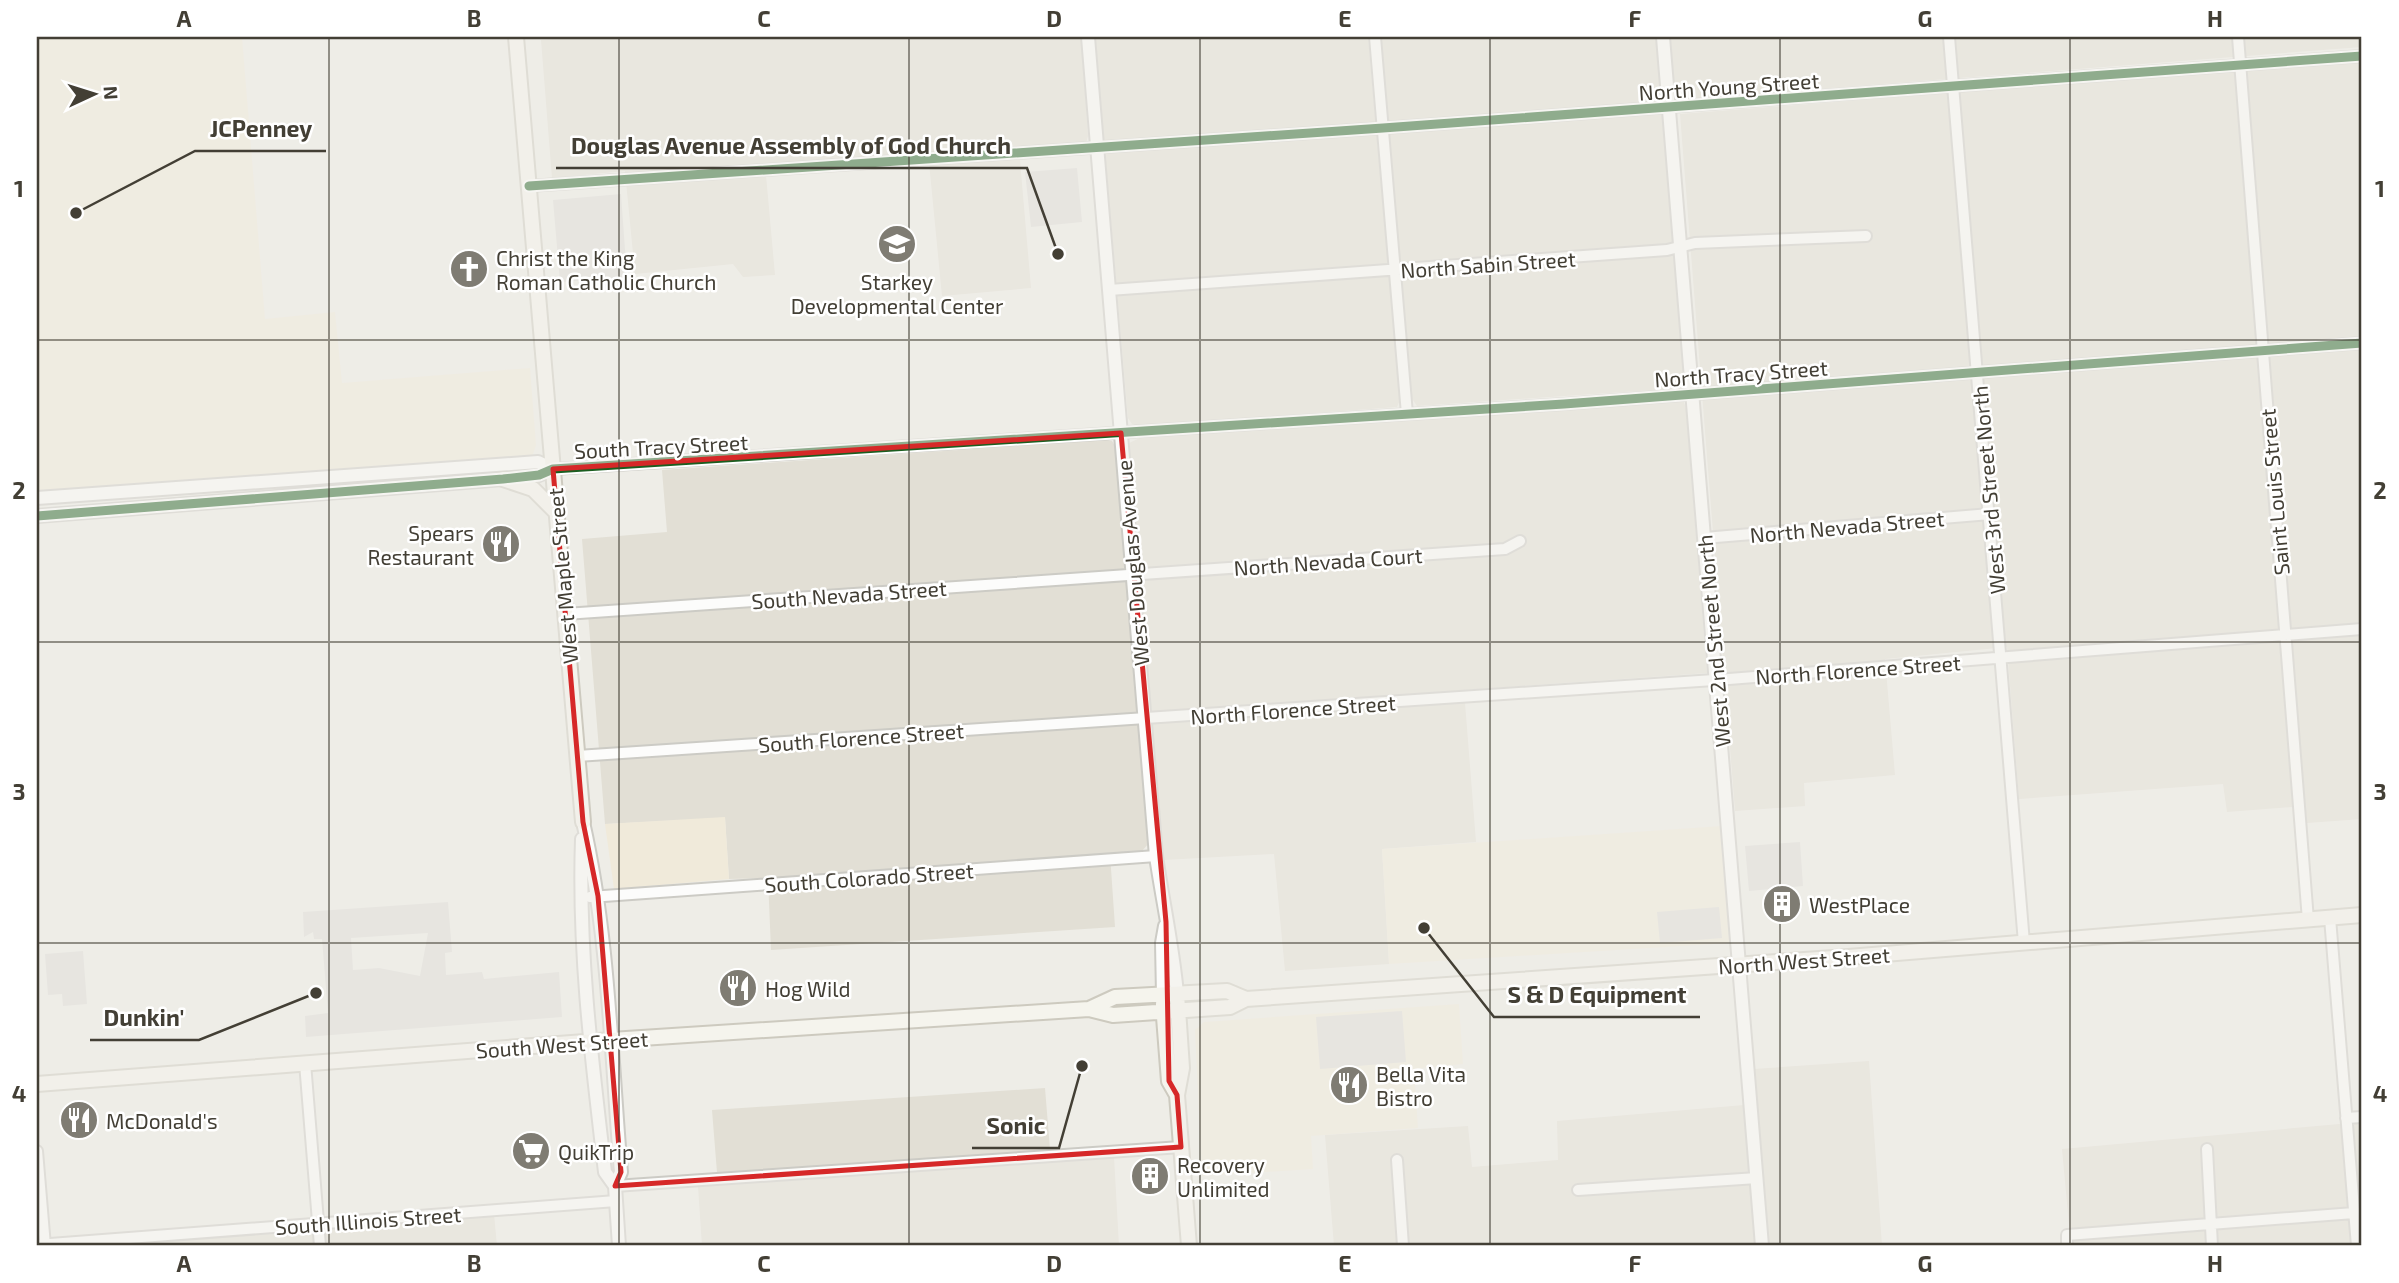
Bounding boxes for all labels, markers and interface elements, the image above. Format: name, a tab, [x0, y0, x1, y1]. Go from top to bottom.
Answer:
text: A	[176, 4, 192, 32]
text: B	[467, 4, 481, 32]
text: C	[757, 4, 771, 32]
text: D	[1046, 4, 1062, 32]
text: E	[1338, 4, 1352, 32]
text: F	[1629, 4, 1642, 32]
text: G	[1918, 4, 1932, 32]
text: H	[2207, 4, 2223, 32]
north arrow	[60, 60, 130, 130]
street label: North Young Street	[1638, 67, 1820, 105]
text: N	[100, 85, 123, 100]
callout: JCPenney	[195, 107, 326, 151]
text: JCPenney	[210, 114, 312, 142]
callout: Douglas Avenue Assembly of God Church	[556, 124, 1027, 168]
text: Douglas Avenue Assembly of God Church	[571, 131, 1011, 159]
text: 1	[14, 174, 24, 202]
text: 1	[2375, 174, 2385, 202]
school or university icon: Starkey Developmental Center	[876, 223, 918, 265]
place label: Christ the King Roman Catholic Church	[496, 245, 716, 294]
street label: North Sabin Street	[1399, 245, 1577, 283]
church icon: Christ the King Roman Catholic Church	[448, 248, 490, 290]
place label: Starkey Developmental Center	[791, 269, 1004, 318]
street label: North Tracy Street	[1653, 354, 1829, 392]
street label: West 3rd Street North	[1966, 385, 2010, 595]
street label: Saint Louis Street	[2254, 408, 2294, 576]
street label: South Tracy Street	[573, 429, 749, 463]
street label: West Douglas Avenue	[1111, 459, 1153, 667]
text: 2	[12, 476, 26, 504]
text: 2	[2373, 476, 2387, 504]
street label: West Maple Street	[542, 487, 582, 665]
street label: North Nevada Street	[1749, 505, 1945, 547]
place label: Spears Restaurant	[368, 520, 474, 569]
restaurant icon: Spears Restaurant	[480, 523, 522, 565]
street label: West 2nd Street North	[1691, 534, 1735, 748]
street label: North Nevada Court	[1233, 542, 1423, 580]
street label: South Nevada Street	[750, 575, 948, 613]
street label: North Florence Street	[1755, 649, 1961, 689]
street label: North Florence Street	[1190, 689, 1396, 729]
street label: South Florence Street	[757, 717, 965, 757]
text: 3	[12, 777, 26, 805]
text: 3	[2373, 777, 2387, 805]
street label: South Colorado Street	[764, 857, 974, 897]
building icon: WestPlace	[1761, 883, 1803, 925]
place label: WestPlace	[1809, 892, 1910, 917]
street label: North West Street	[1717, 942, 1891, 978]
restaurant icon: Hog Wild	[717, 967, 759, 1009]
callout: S & D Equipment	[1494, 973, 1700, 1017]
place label: Hog Wild	[765, 976, 850, 1001]
text: S & D Equipment	[1508, 980, 1686, 1008]
callout: Dunkin'	[90, 996, 199, 1040]
text: Dunkin'	[104, 1003, 184, 1031]
street label: South West Street	[475, 1026, 649, 1062]
place label: Bella Vita Bistro	[1376, 1061, 1466, 1110]
restaurant icon: Bella Vita Bistro	[1328, 1064, 1370, 1106]
text: 4	[12, 1079, 26, 1107]
text: 4	[2373, 1079, 2387, 1107]
restaurant icon: McDonald's	[58, 1099, 100, 1141]
callout: Sonic	[972, 1104, 1059, 1148]
place label: McDonald's	[106, 1108, 218, 1133]
text: Sonic	[987, 1111, 1046, 1139]
supermarket icon: QuikTrip	[510, 1130, 552, 1172]
place label: QuikTrip	[558, 1139, 634, 1165]
place label: Recovery Unlimited	[1177, 1152, 1270, 1201]
building icon: Recovery Unlimited	[1129, 1155, 1171, 1197]
street label: South Illinois Street	[274, 1201, 462, 1239]
text: A	[176, 1249, 192, 1277]
text: B	[467, 1249, 481, 1277]
text: C	[757, 1249, 771, 1277]
text: D	[1046, 1249, 1062, 1277]
text: E	[1338, 1249, 1352, 1277]
text: F	[1629, 1249, 1642, 1277]
text: G	[1918, 1249, 1932, 1277]
text: H	[2207, 1249, 2223, 1277]

